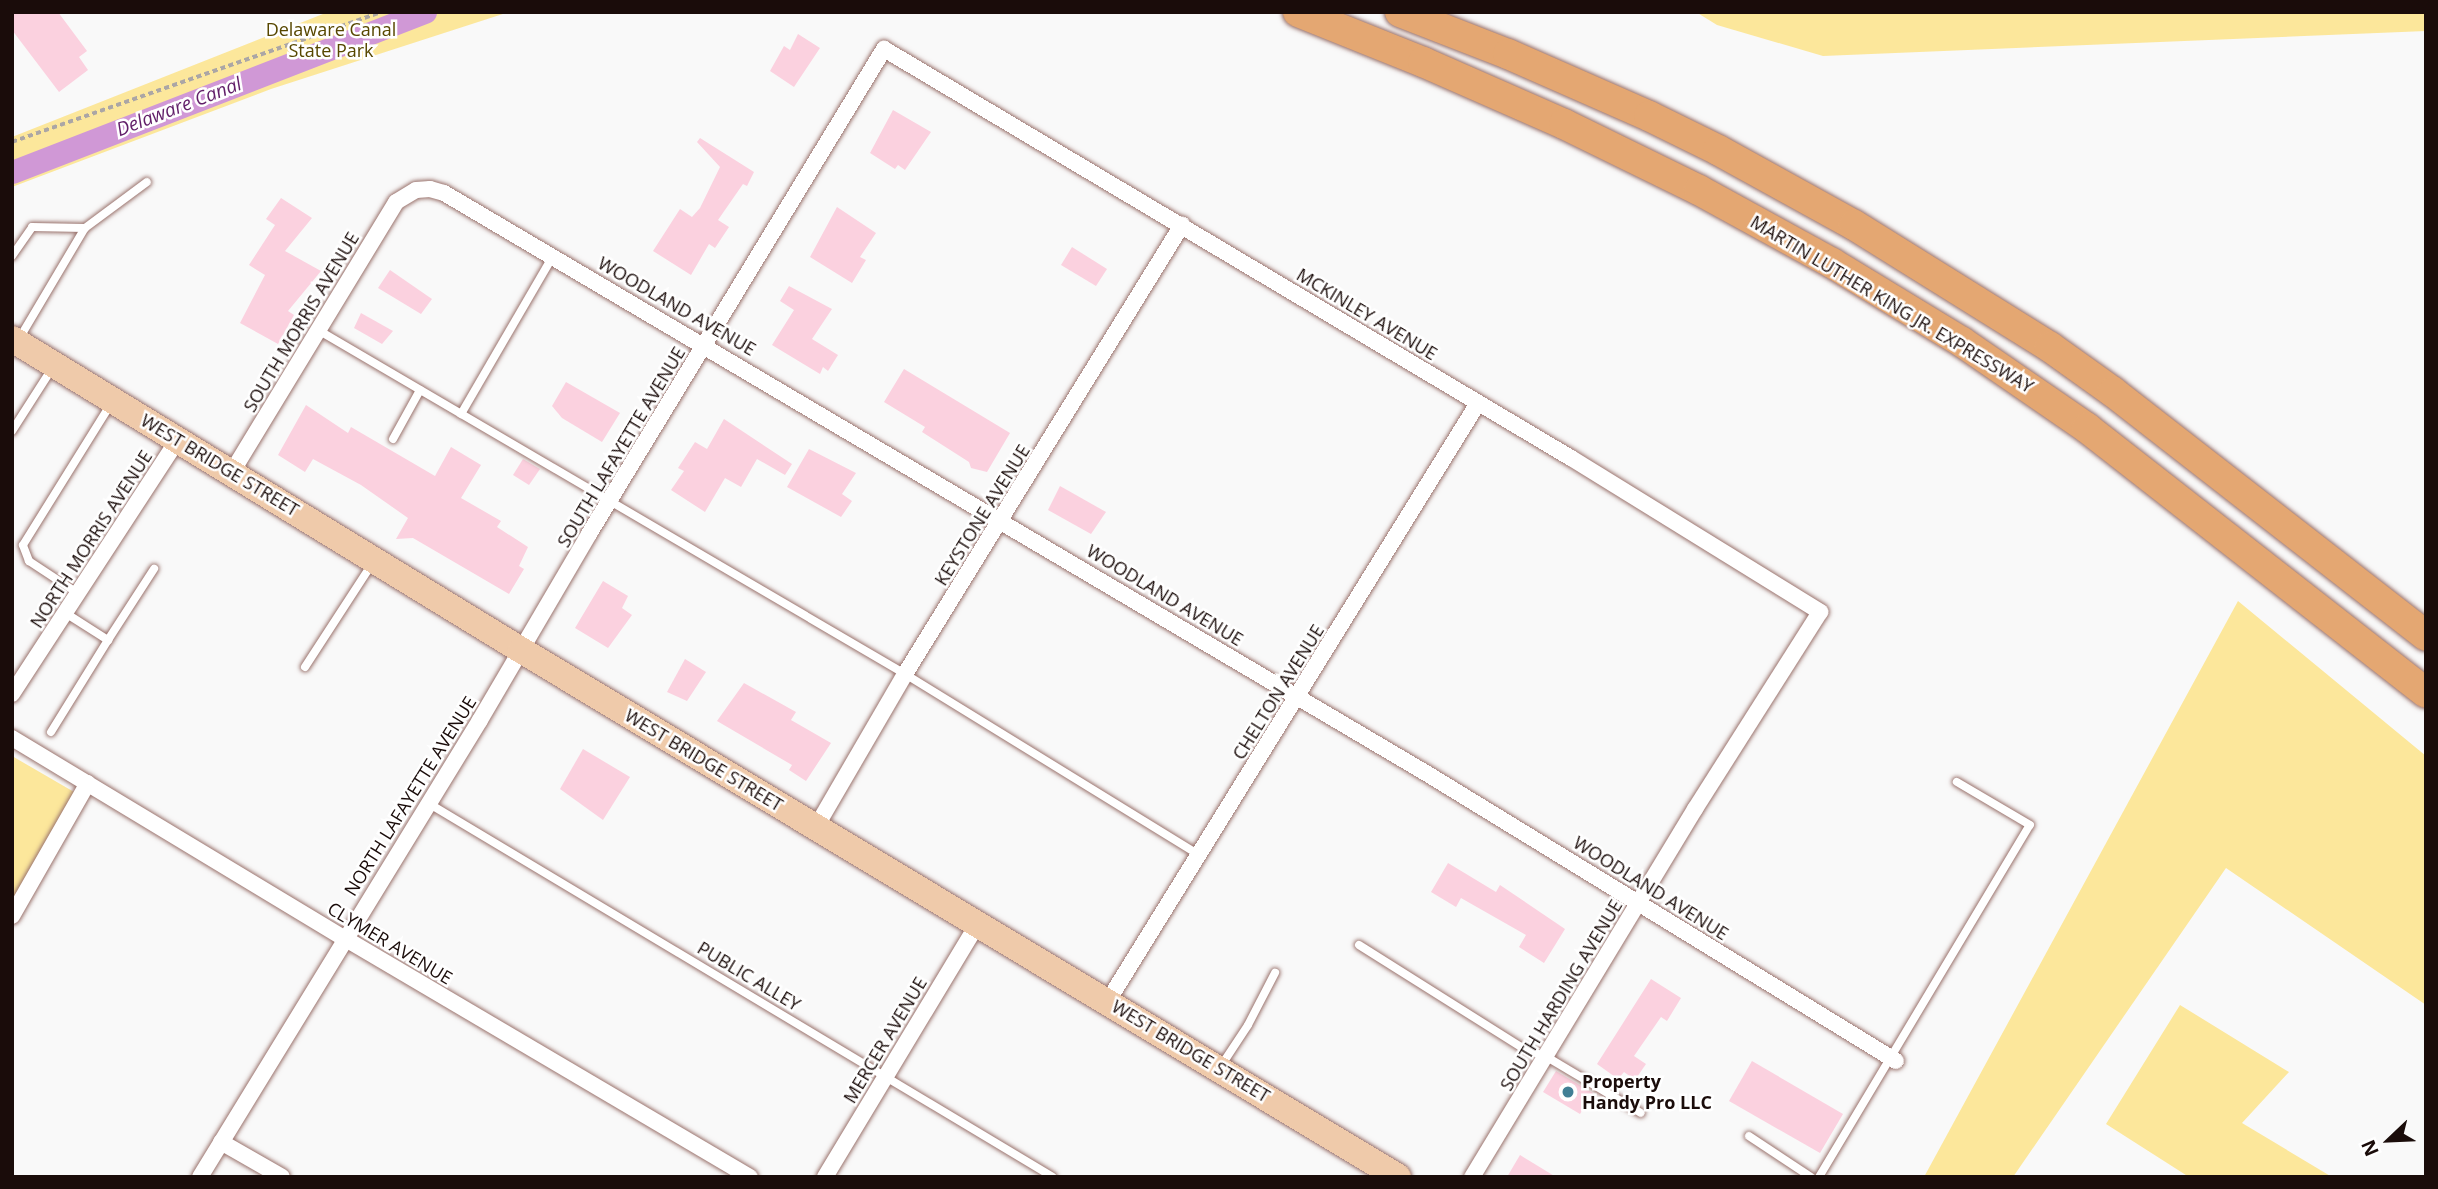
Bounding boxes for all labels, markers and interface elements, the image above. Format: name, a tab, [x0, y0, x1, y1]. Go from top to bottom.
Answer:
park label: Delaware Canal State Park	[266, 19, 396, 61]
water label: Delaware Canal	[113, 73, 245, 141]
street label: MARTIN LUTHER KING JR. EXPRESSWAY	[1747, 211, 2037, 397]
street label: SOUTH MORRIS AVENUE	[239, 228, 363, 416]
street label: WOODLAND AVENUE	[594, 252, 760, 360]
street label: MCKINLEY AVENUE	[1293, 264, 1441, 364]
street label: SOUTH LAFAYETTE AVENUE	[553, 343, 689, 551]
street label: WEST BRIDGE STREET	[137, 409, 303, 521]
street label: KEYSTONE AVENUE	[930, 441, 1034, 589]
street label: NORTH MORRIS AVENUE	[25, 446, 157, 632]
street label: WOODLAND AVENUE	[1083, 540, 1247, 650]
street label: CHELTON AVENUE	[1228, 621, 1328, 763]
street label: NORTH LAFAYETTE AVENUE	[340, 692, 480, 900]
street label: WEST BRIDGE STREET	[621, 704, 787, 816]
street label: WOODLAND AVENUE	[1570, 832, 1732, 944]
street label: SOUTH HARDING AVENUE	[1495, 896, 1627, 1094]
street label: CLYMER AVENUE	[324, 897, 456, 989]
street label: PUBLIC ALLEY	[694, 937, 804, 1015]
street label: MERCER AVENUE	[839, 973, 931, 1107]
street label: WEST BRIDGE STREET	[1108, 995, 1274, 1107]
place label: Property Handy Pro LLC	[1582, 1071, 1712, 1114]
marker: Property Handy Pro LLC	[1560, 1084, 1576, 1100]
north arrow	[2354, 1105, 2424, 1175]
text: N	[2355, 1136, 2385, 1160]

